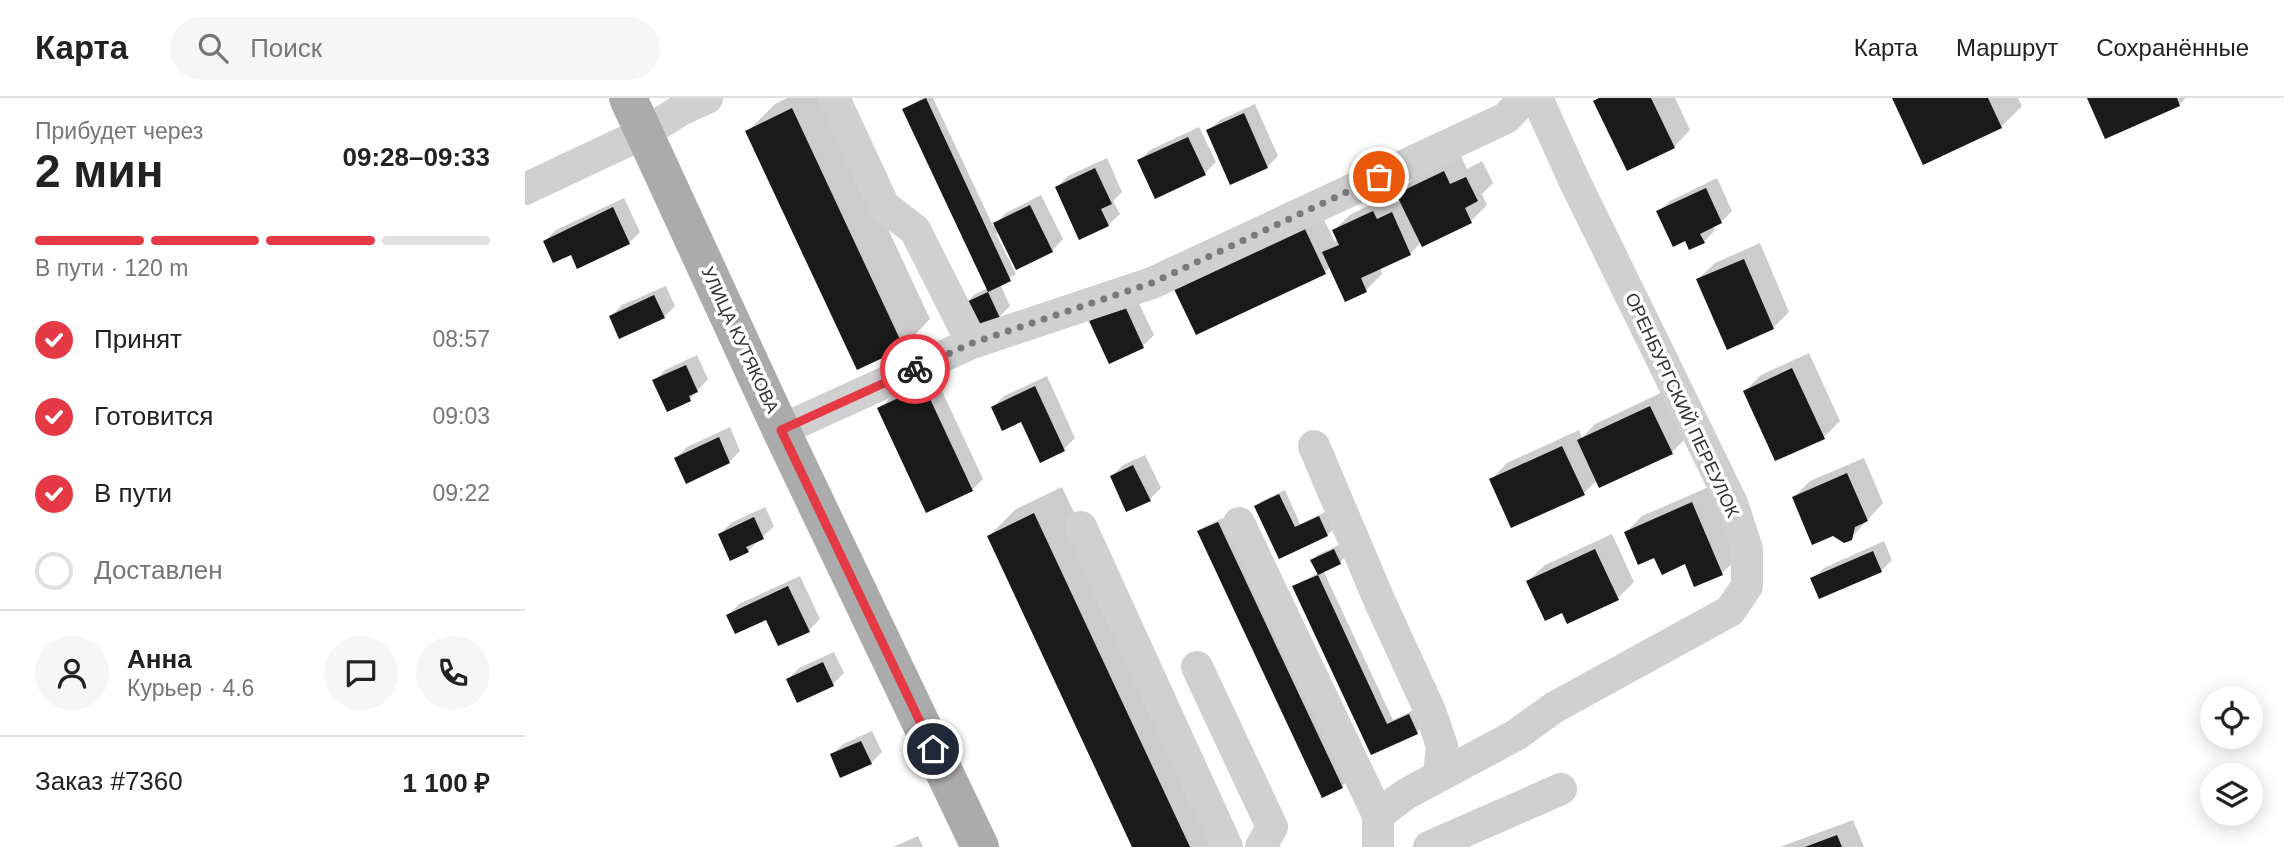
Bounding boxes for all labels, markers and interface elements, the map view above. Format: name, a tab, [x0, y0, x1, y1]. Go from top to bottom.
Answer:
search box	[170, 17, 660, 80]
text: Карта	[35, 29, 128, 66]
icon: search	[194, 29, 232, 67]
text: Поиск	[250, 33, 322, 63]
text: Карта	[1854, 34, 1918, 61]
text: Маршрут	[1956, 34, 2058, 61]
text: Сохранённые	[2096, 34, 2249, 61]
text: Прибудет через	[35, 118, 203, 144]
text: 09:28–09:33	[343, 142, 490, 172]
text: 2 мин	[35, 145, 163, 197]
pin	[1349, 147, 1409, 207]
icon: bag	[1360, 158, 1398, 196]
text: В пути · 120 m	[35, 255, 188, 281]
street label: УЛИЦА КУТЯКОВА	[697, 264, 783, 416]
street label: ОРЕНБУРГСКИЙ ПЕРЕУЛОК	[1621, 289, 1744, 521]
icon: check	[35, 321, 73, 359]
text: Принят	[94, 324, 182, 354]
text: 08:57	[432, 326, 490, 352]
courier	[880, 334, 950, 404]
icon: bike	[896, 350, 934, 388]
icon: check	[35, 398, 73, 436]
text: Готовится	[94, 401, 213, 431]
text: 09:03	[432, 403, 490, 429]
icon: check	[35, 475, 73, 513]
text: В пути	[94, 478, 172, 508]
text: 09:22	[432, 480, 490, 506]
text: Доставлен	[94, 555, 223, 585]
button: person	[35, 636, 109, 710]
button: chat	[324, 636, 398, 710]
button: phone	[416, 636, 490, 710]
text: Анна	[127, 644, 192, 674]
text: Курьер · 4.6	[127, 675, 254, 701]
map controls	[2200, 686, 2263, 826]
button: locate	[2200, 686, 2263, 749]
pin	[903, 719, 963, 779]
icon: home	[914, 730, 952, 768]
button: layers	[2200, 763, 2263, 826]
text: Заказ #7360	[35, 766, 183, 796]
text: 1 100 ₽	[403, 768, 490, 798]

